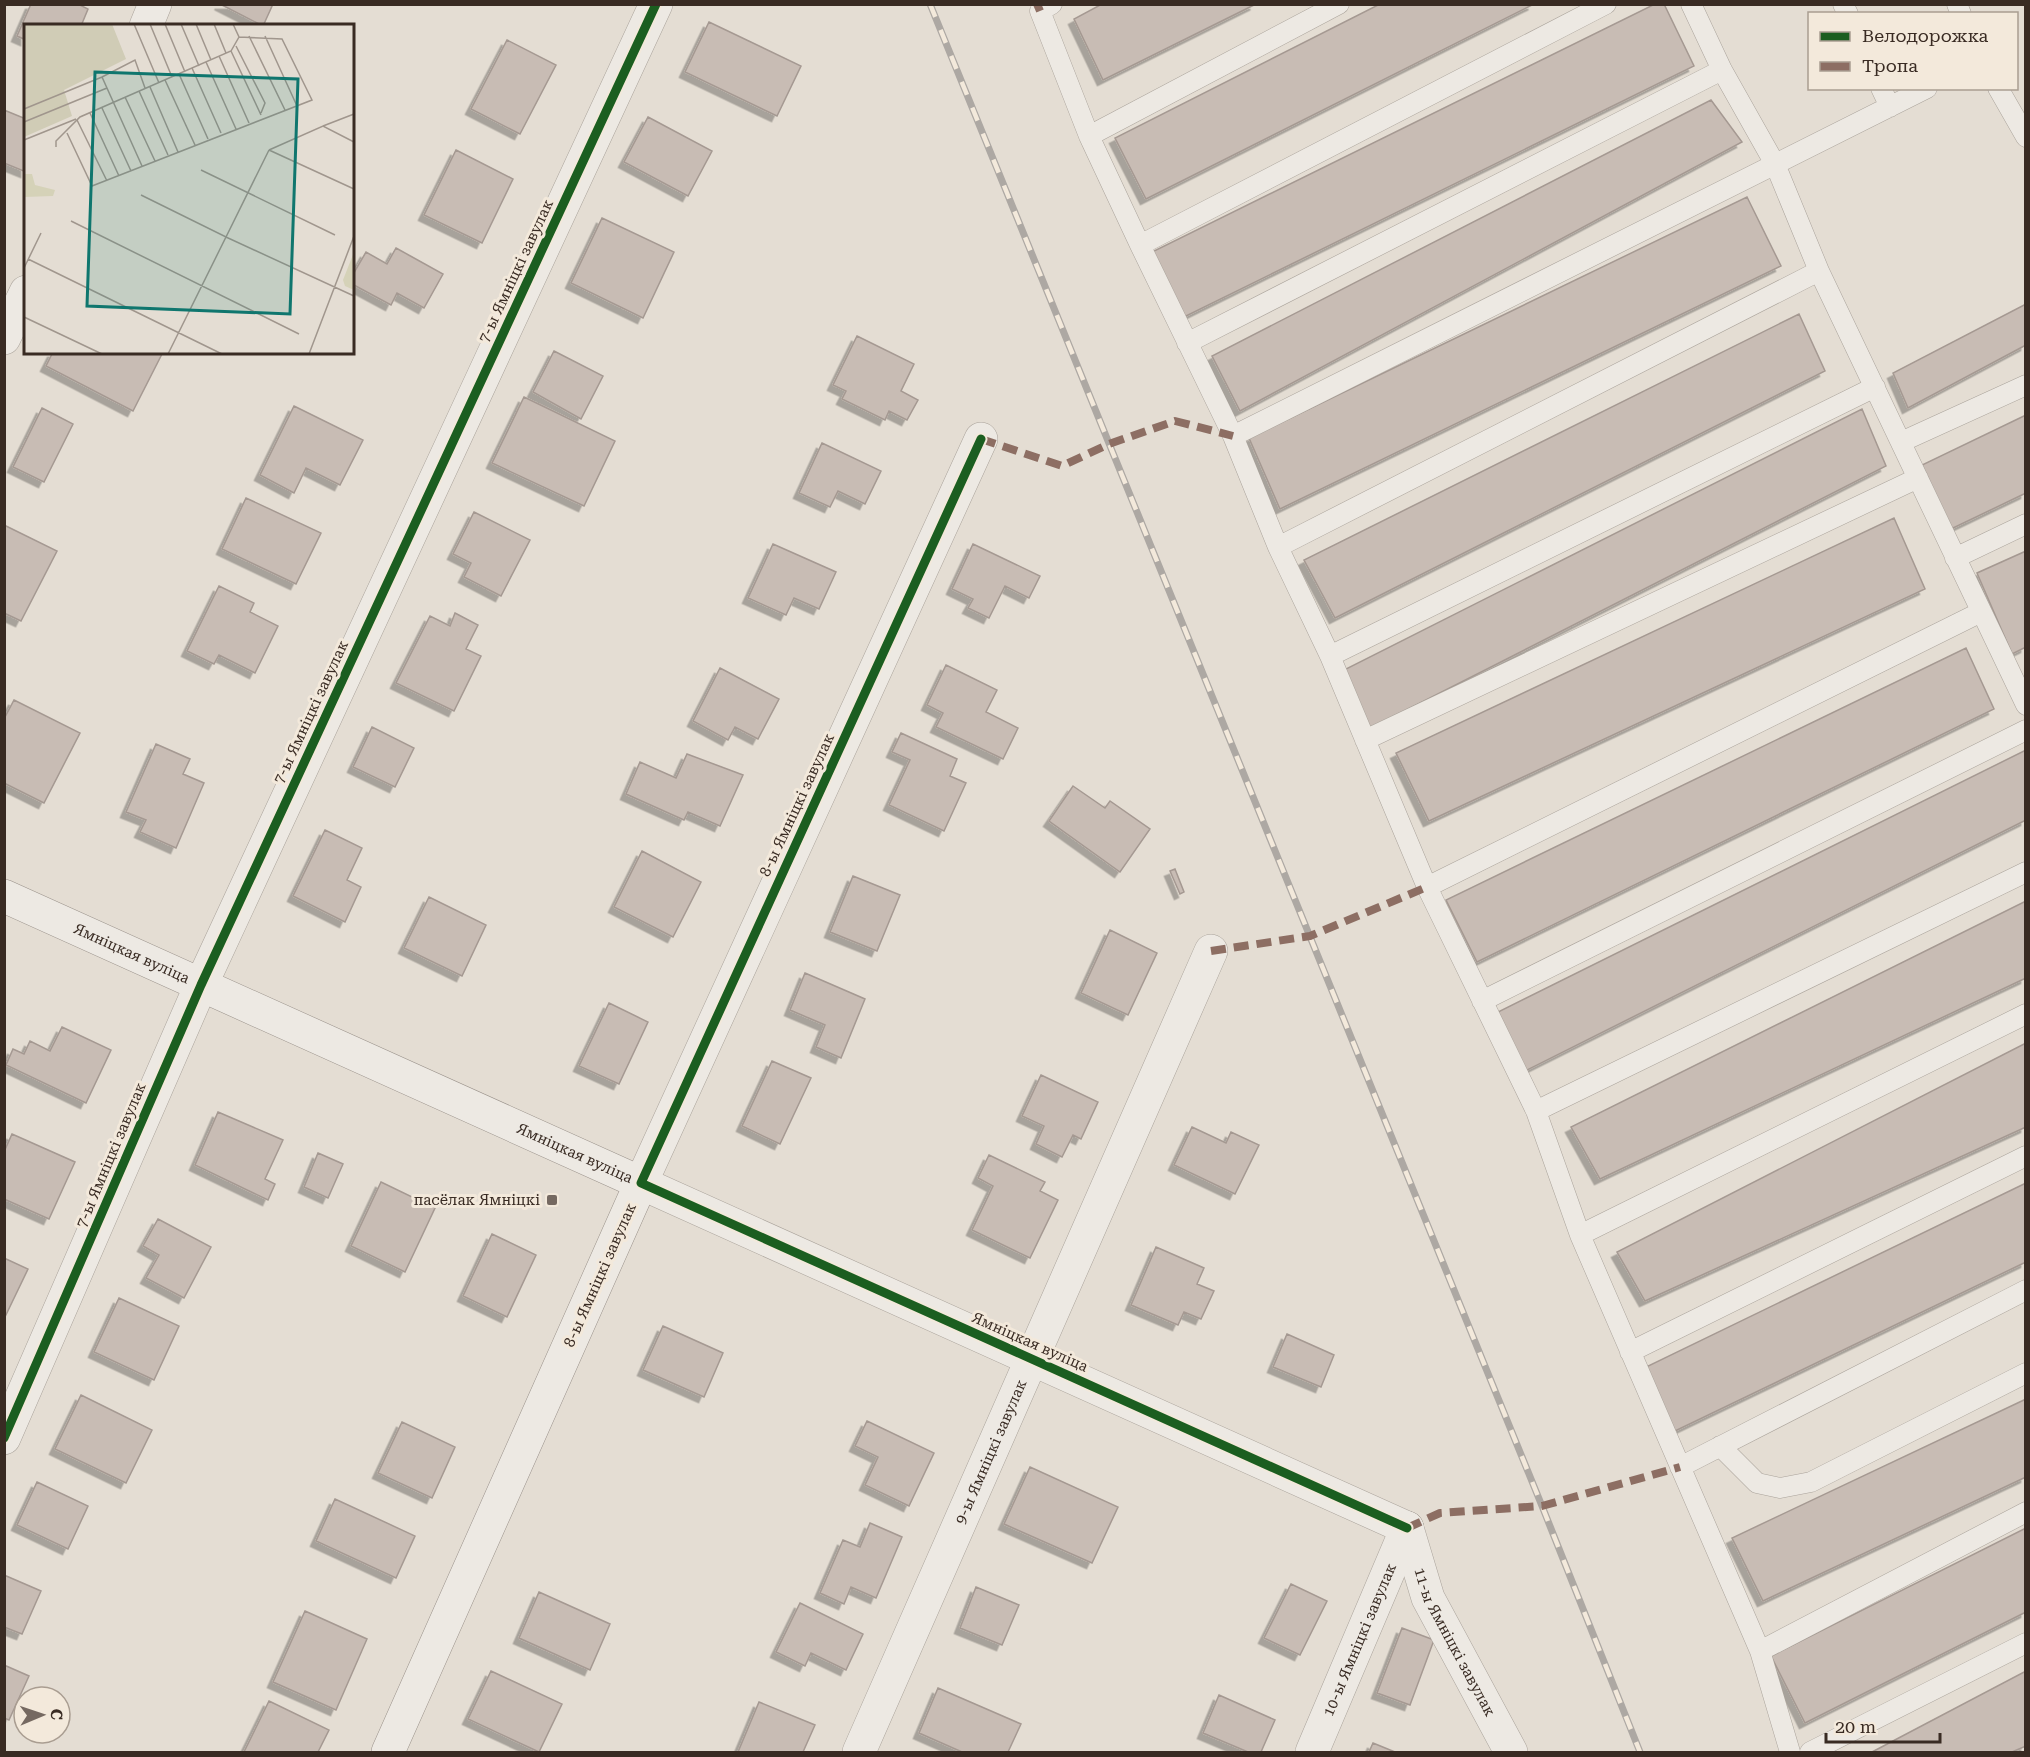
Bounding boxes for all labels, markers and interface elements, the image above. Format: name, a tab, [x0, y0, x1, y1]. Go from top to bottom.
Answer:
legend	[1808, 12, 2018, 90]
inset map	[24, 24, 354, 354]
text: Велодорожка	[1862, 25, 1988, 46]
text: Тропа	[1862, 55, 1918, 76]
street label: 7-ы Ямніцкі завулак	[475, 196, 557, 345]
street label: 7-ы Ямніцкі завулак	[270, 637, 352, 786]
street label: 8-ы Ямніцкі завулак	[756, 730, 838, 879]
street label: Ямніцкая вуліца	[71, 920, 193, 987]
street label: 7-ы Ямніцкі завулак	[72, 1079, 150, 1230]
street label: Ямніцкая вуліца	[514, 1119, 636, 1187]
place label: пасёлак Ямніцкі	[414, 1191, 540, 1209]
marker: пасёлак Ямніцкі	[545, 1193, 559, 1207]
street label: 8-ы Ямніцкі завулак	[560, 1200, 640, 1350]
street label: Ямніцкая вуліца	[969, 1308, 1091, 1376]
street label: 9-ы Ямніцкі завулак	[951, 1376, 1031, 1527]
street label: 10-ы Ямніцкі завулак	[1319, 1560, 1400, 1719]
street label: 11-ы Ямніцкі завулак	[1410, 1565, 1499, 1720]
north arrow	[12, 1685, 72, 1745]
scale bar	[1826, 1706, 1940, 1744]
text: С	[47, 1709, 66, 1720]
text: 20 m	[1835, 1716, 1876, 1737]

